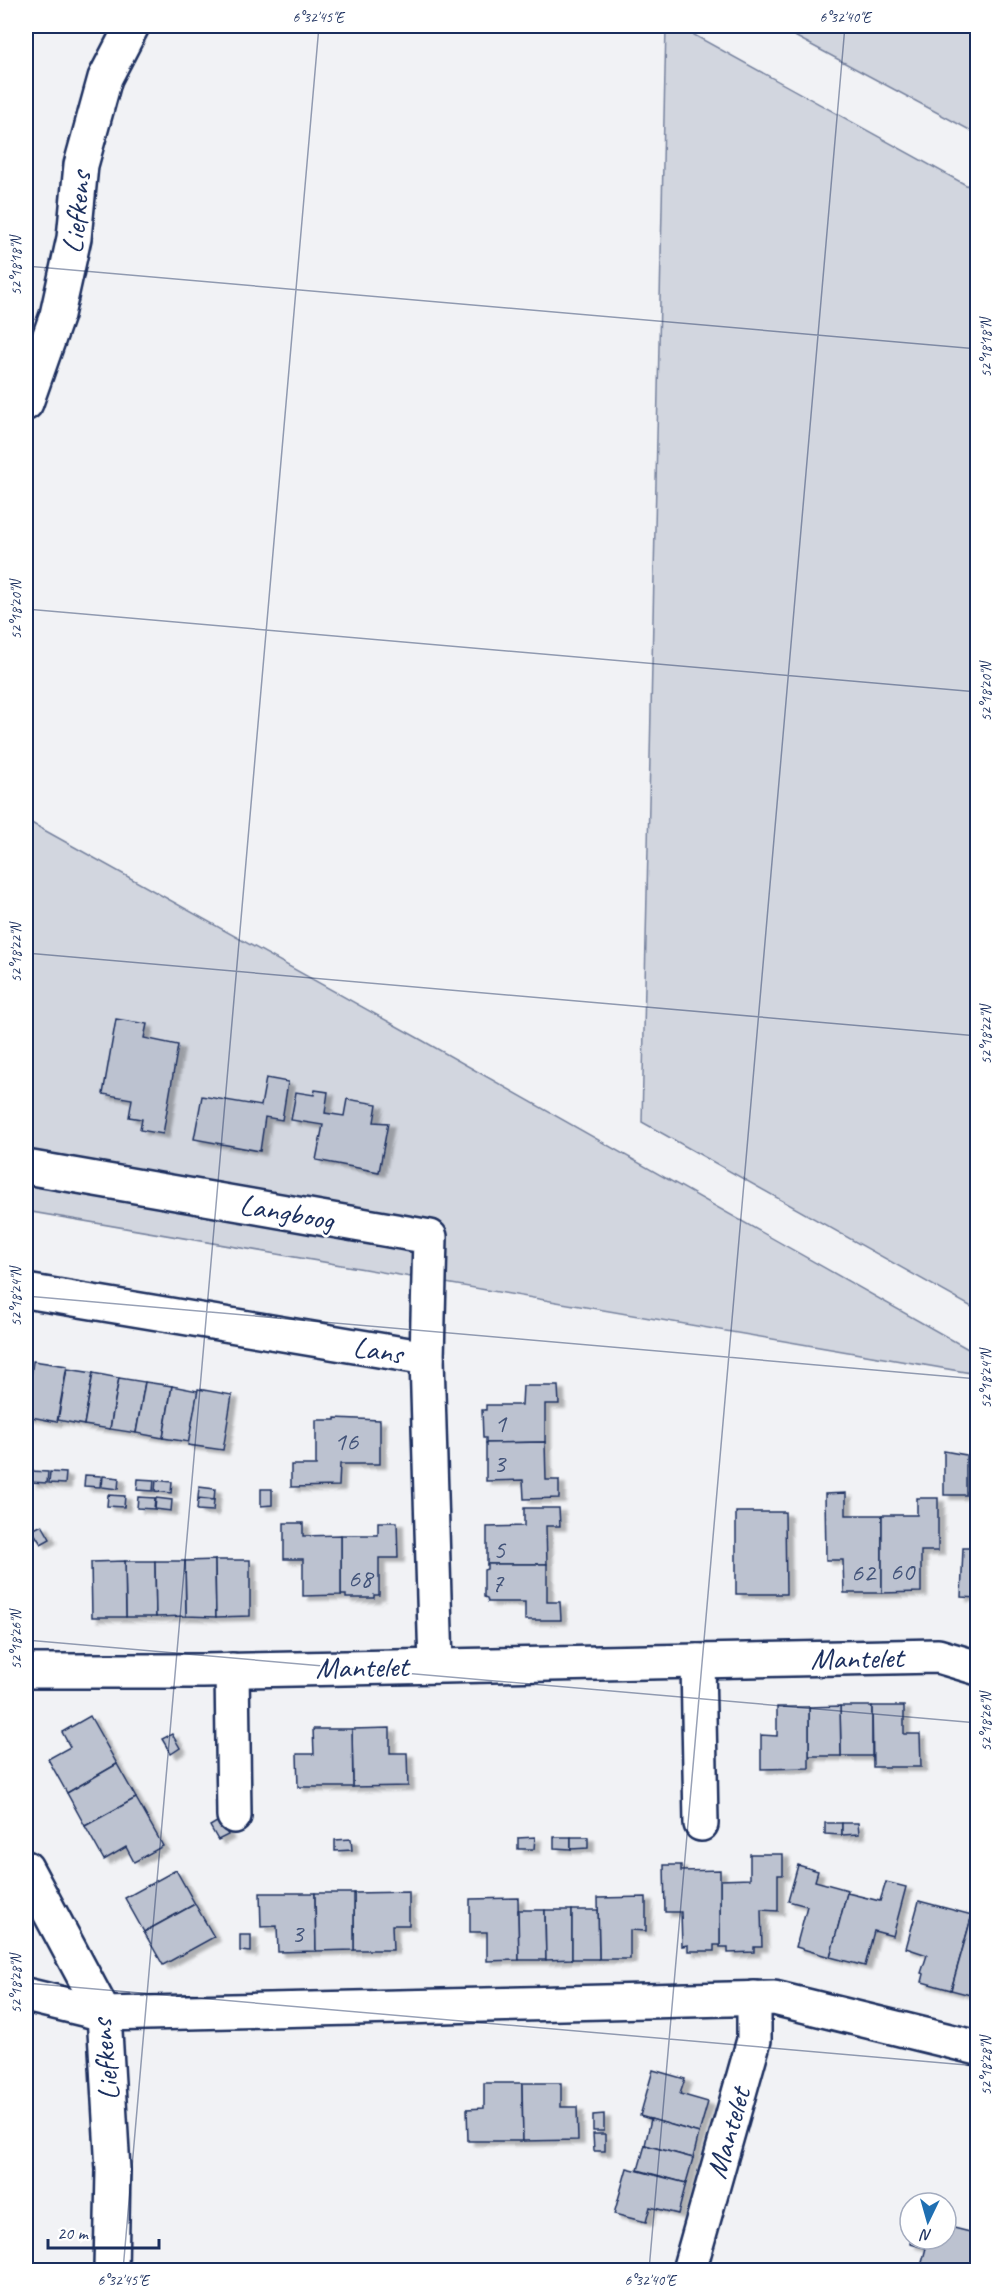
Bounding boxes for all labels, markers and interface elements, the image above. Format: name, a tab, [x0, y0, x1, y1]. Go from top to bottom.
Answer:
text: 6°32'45"E	[292, 8, 346, 27]
text: 6°32'40"E	[819, 8, 873, 27]
street label: Liefkens	[52, 167, 100, 257]
text: 52°18'18"N	[7, 233, 26, 296]
text: 52°18'18"N	[977, 315, 996, 378]
text: 52°18'20"N	[7, 577, 26, 640]
text: 52°18'20"N	[977, 659, 996, 722]
text: 52°18'22"N	[7, 920, 26, 983]
text: 52°18'22"N	[977, 1002, 996, 1065]
street label: Langboog	[237, 1185, 338, 1239]
text: 52°18'24"N	[7, 1264, 26, 1327]
street label: Lans	[351, 1327, 408, 1373]
text: 52°18'24"N	[977, 1346, 996, 1409]
house number: 1	[494, 1406, 508, 1440]
house number: 16	[334, 1424, 359, 1458]
house number: 3	[493, 1446, 507, 1480]
house number: 5	[493, 1532, 507, 1566]
house number: 60	[890, 1554, 916, 1588]
house number: 62	[851, 1555, 877, 1589]
house number: 68	[348, 1561, 375, 1595]
house number: 7	[491, 1566, 505, 1600]
text: 52°18'26"N	[7, 1607, 26, 1670]
street label: Mantelet	[810, 1638, 907, 1678]
street label: Mantelet	[315, 1647, 412, 1687]
text: 52°18'26"N	[977, 1689, 996, 1752]
house number: 3	[291, 1916, 305, 1950]
text: 52°18'28"N	[7, 1951, 26, 2014]
street label: Liefkens	[82, 2015, 128, 2103]
text: 52°18'28"N	[977, 2033, 996, 2096]
street label: Mantelet	[697, 2080, 760, 2183]
north arrow	[898, 2191, 958, 2251]
scale bar	[48, 2212, 159, 2250]
text: 20 m	[57, 2222, 90, 2244]
text: N	[918, 2224, 933, 2245]
text: 6°32'45"E	[97, 2271, 151, 2290]
text: 6°32'40"E	[624, 2271, 678, 2290]

